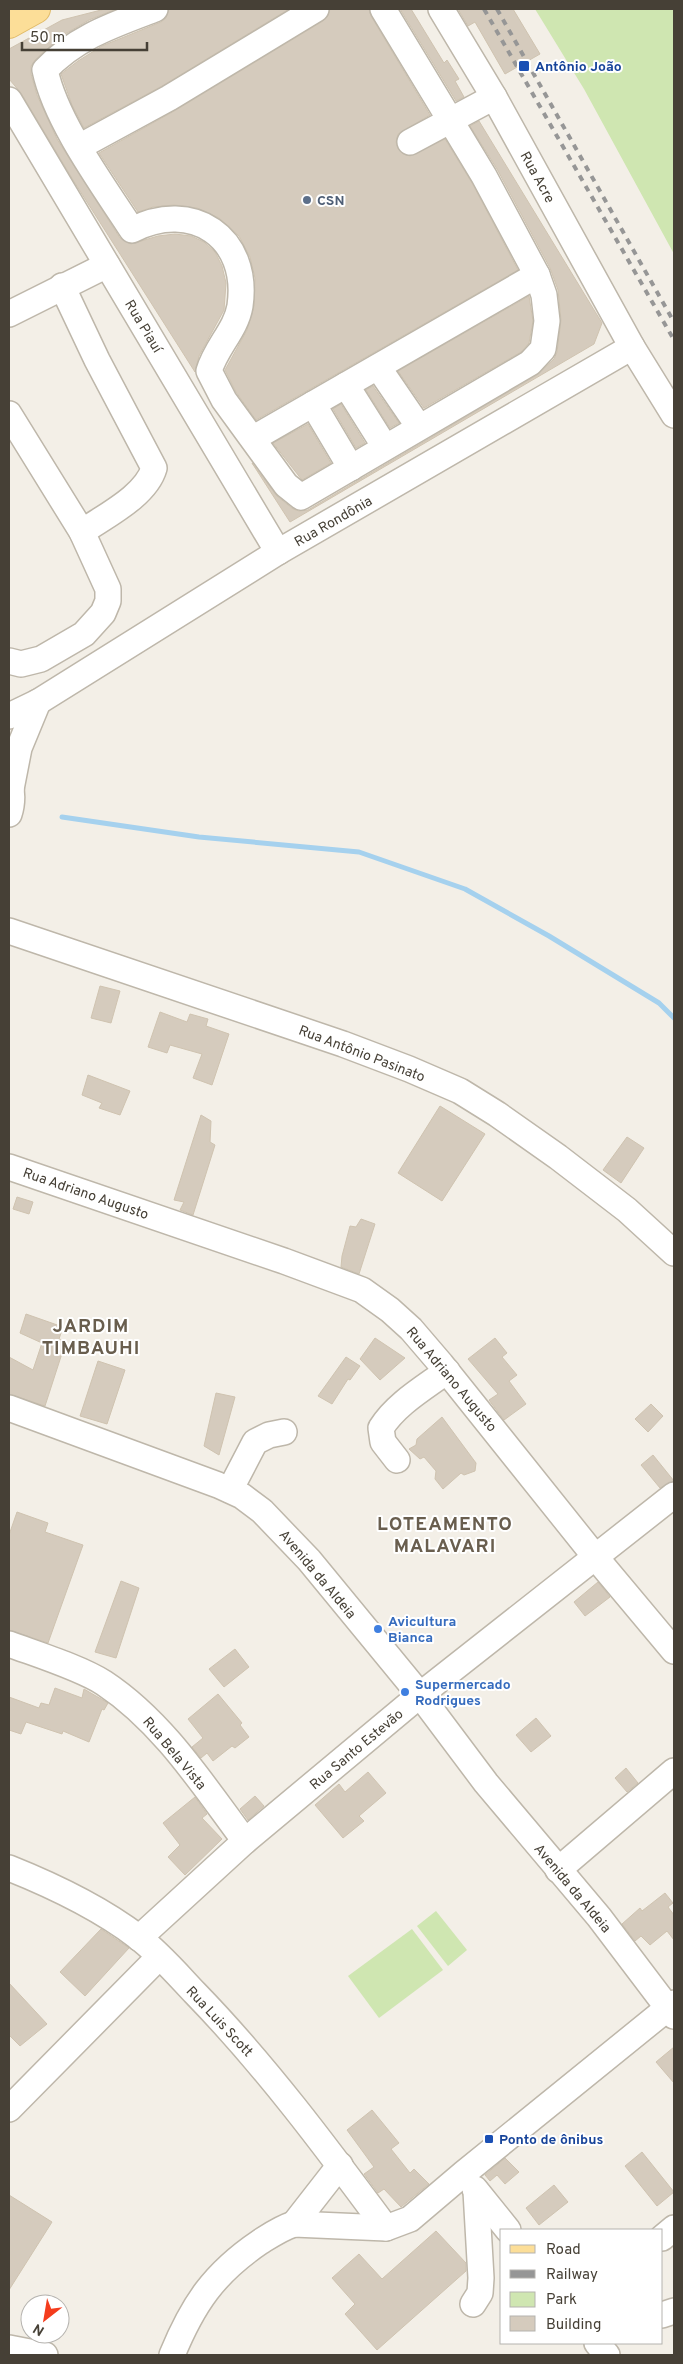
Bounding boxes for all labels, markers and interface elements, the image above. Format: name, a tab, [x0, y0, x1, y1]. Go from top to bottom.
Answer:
scale bar	[22, 20, 148, 52]
text: 50 m	[30, 29, 65, 48]
marker: Antônio João	[517, 59, 531, 73]
place label: Antônio João	[535, 59, 622, 76]
street label: Rua Acre	[516, 149, 558, 206]
place label: CSN	[317, 193, 345, 210]
marker: CSN	[301, 194, 313, 206]
street label: Rua Piauí	[120, 297, 166, 358]
street label: Rua Rondônia	[292, 493, 376, 551]
street label: Rua Antônio Pasinato	[296, 1022, 427, 1086]
street label: Rua Adriano Augusto	[20, 1165, 151, 1224]
district label: JARDIM TIMBAUHI	[42, 1315, 140, 1361]
street label: Rua Adriano Augusto	[402, 1324, 500, 1436]
district label: LOTEAMENTO MALAVARI	[377, 1513, 513, 1559]
street label: Avenida da Aldeia	[275, 1527, 359, 1623]
place label: Avicultura Bianca	[388, 1614, 456, 1647]
marker: Avicultura Bianca	[372, 1623, 384, 1635]
place label: Supermercado Rodrigues	[415, 1677, 511, 1710]
marker: Supermercado Rodrigues	[399, 1686, 411, 1698]
street label: Rua Santo Estevão	[307, 1706, 407, 1794]
street label: Rua Bela Vista	[138, 1714, 209, 1794]
street label: Avenida da Aldeia	[530, 1841, 614, 1937]
street label: Rua Luis Scott	[182, 1983, 256, 2061]
place label: Ponto de ônibus	[499, 2132, 603, 2149]
marker: Ponto de ônibus	[483, 2133, 495, 2145]
legend	[500, 2229, 663, 2344]
text: Road	[546, 2241, 581, 2260]
text: Railway	[546, 2266, 598, 2285]
text: Park	[546, 2291, 577, 2310]
north arrow	[20, 2294, 70, 2344]
text: Building	[546, 2316, 601, 2335]
text: N	[30, 2319, 48, 2339]

